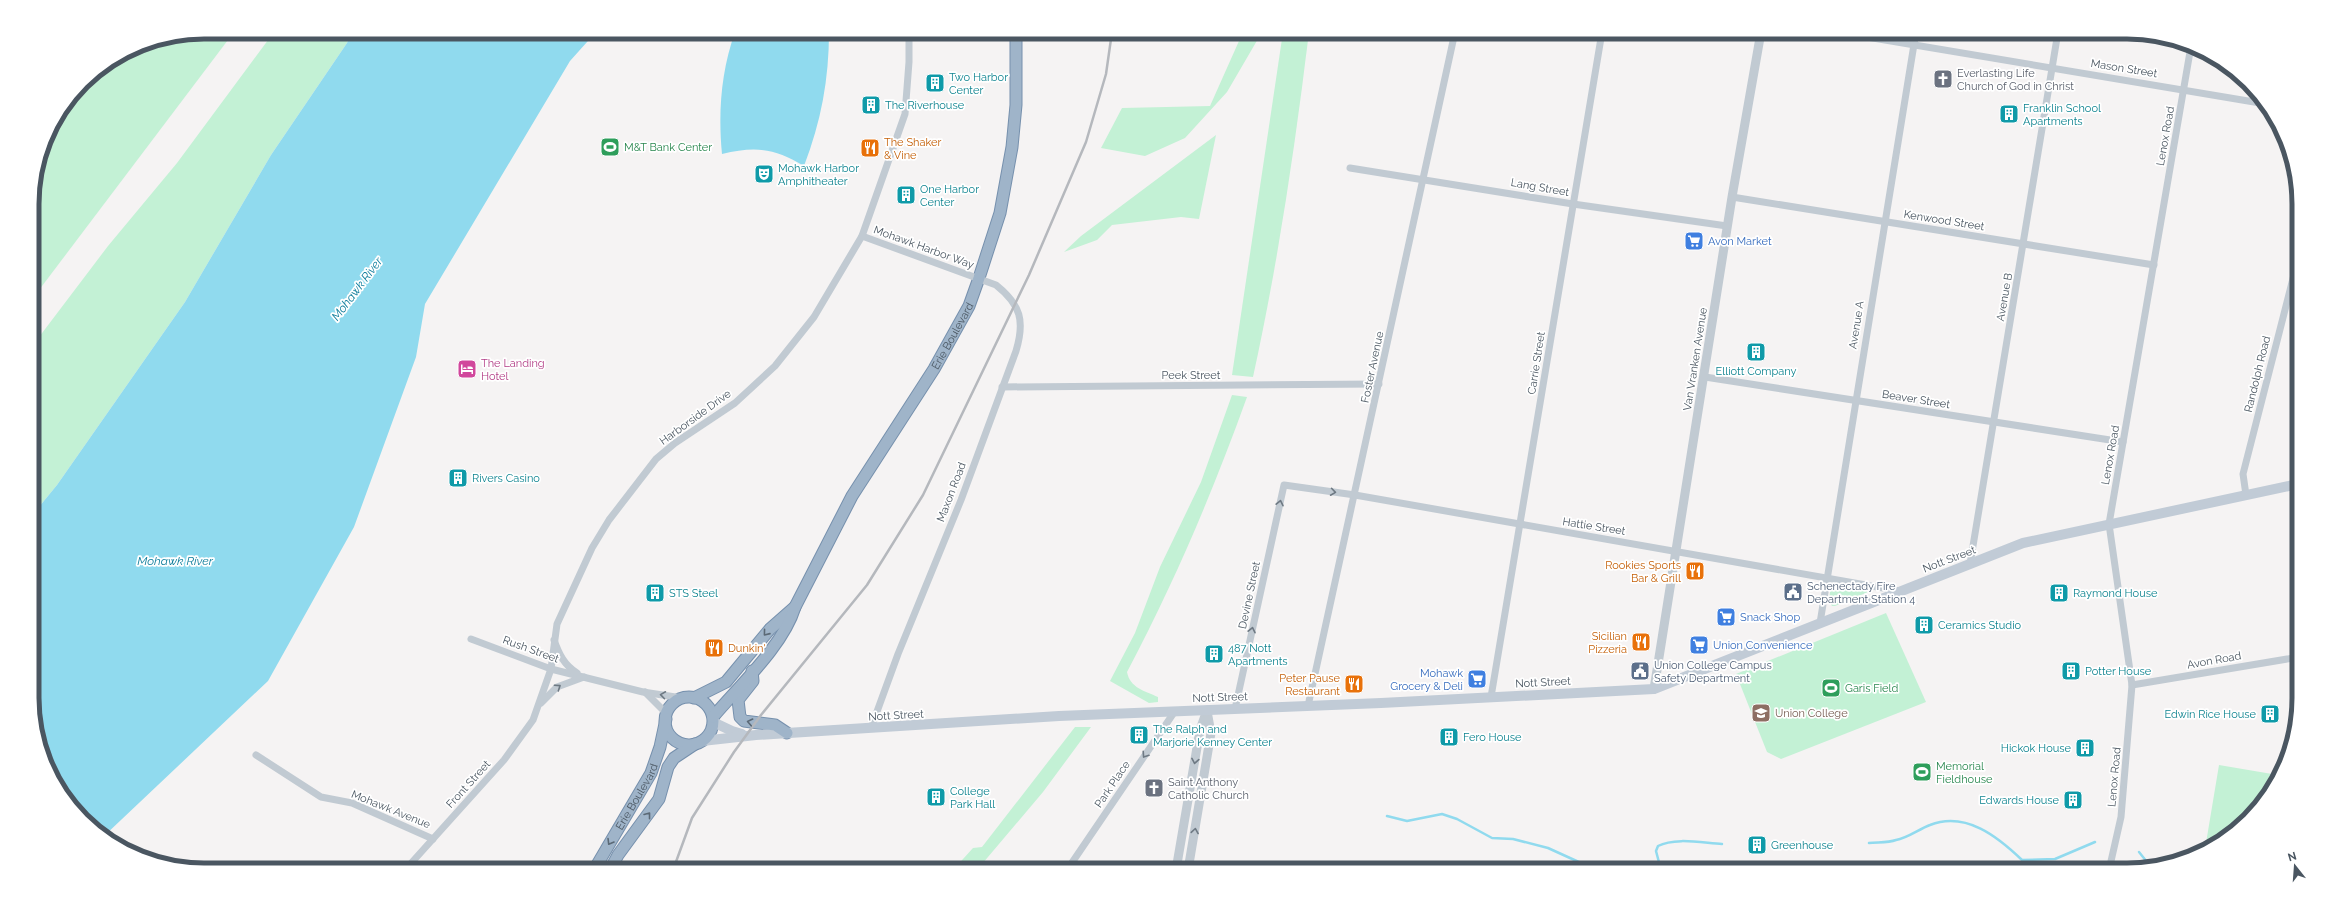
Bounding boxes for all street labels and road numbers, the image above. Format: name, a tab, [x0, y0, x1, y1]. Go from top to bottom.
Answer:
street label: Mason Street	[2090, 57, 2158, 80]
street label: Lenox Road	[2154, 105, 2177, 167]
street label: Lang Street	[1510, 176, 1570, 199]
street label: Kenwood Street	[1903, 208, 1985, 233]
street label: Mohawk Harbor Way	[872, 223, 976, 272]
street label: Avenue B	[1994, 272, 2015, 322]
street label: Erie Boulevard	[929, 300, 977, 372]
street label: Avenue A	[1846, 300, 1867, 350]
street label: Van Vranken Avenue	[1681, 306, 1710, 412]
street label: Foster Avenue	[1359, 330, 1387, 404]
street label: Carrie Street	[1525, 330, 1548, 395]
street label: Randolph Road	[2242, 334, 2273, 414]
street label: Peek Street	[1162, 369, 1221, 382]
street label: Harborside Drive	[657, 387, 734, 448]
street label: Beaver Street	[1881, 388, 1951, 411]
street label: Lenox Road	[2099, 424, 2122, 486]
street label: Maxon Road	[934, 460, 969, 524]
street label: Hattie Street	[1562, 515, 1627, 538]
street label: Nott Street	[1921, 543, 1978, 575]
street label: Devine Street	[1236, 560, 1263, 630]
street label: Rush Street	[501, 633, 561, 666]
street label: Avon Road	[2186, 649, 2242, 672]
street label: Nott Street	[1515, 675, 1571, 690]
street label: Nott Street	[1192, 690, 1248, 705]
street label: Nott Street	[868, 708, 924, 723]
street label: Lenox Road	[2105, 746, 2124, 808]
street label: Front Street	[444, 758, 493, 811]
street label: Park Place	[1092, 758, 1133, 810]
street label: Erie Boulevard	[613, 762, 661, 832]
street label: Mohawk Avenue	[349, 788, 433, 831]

